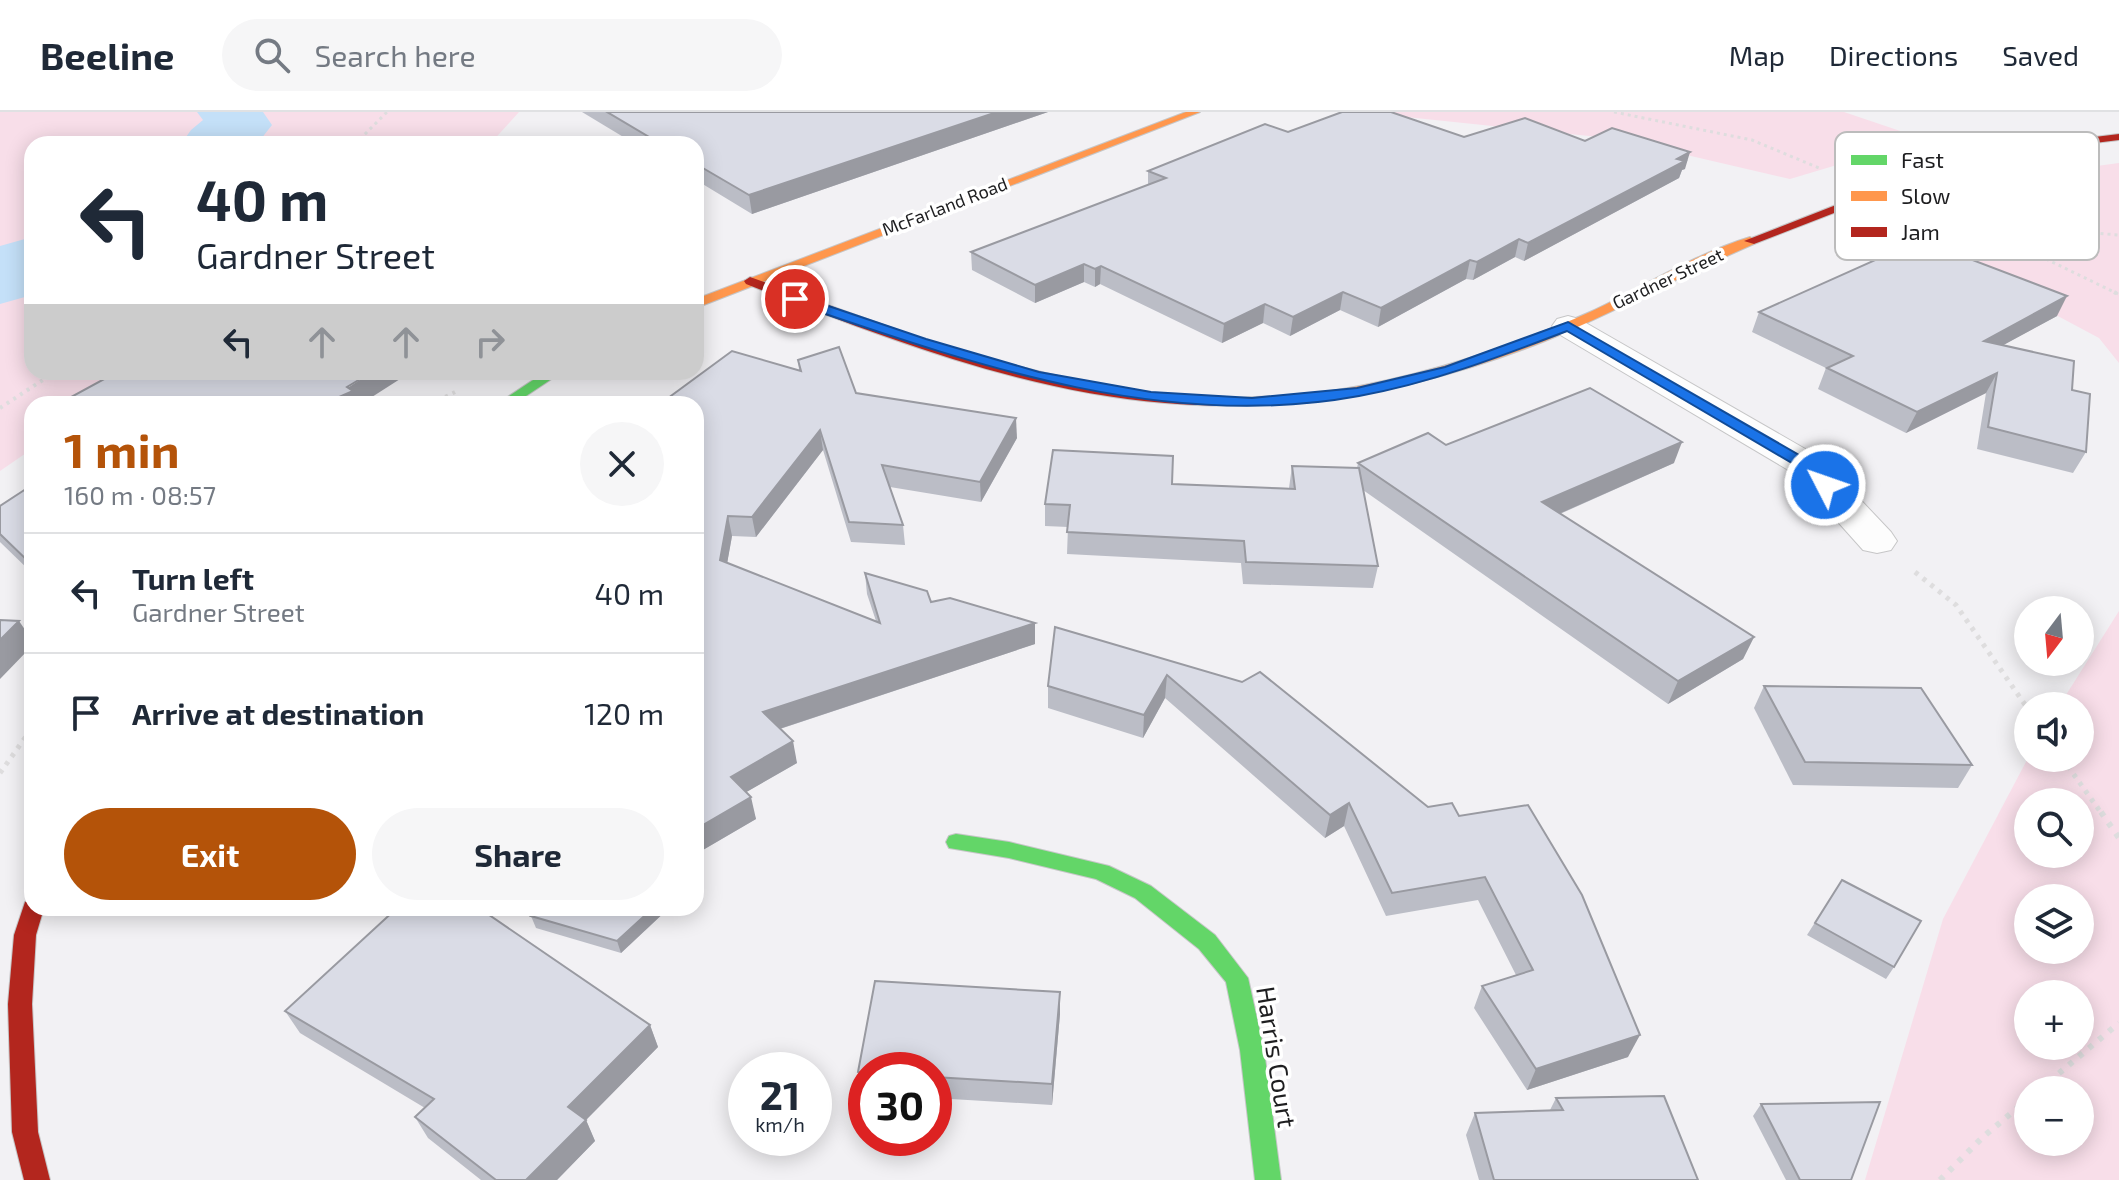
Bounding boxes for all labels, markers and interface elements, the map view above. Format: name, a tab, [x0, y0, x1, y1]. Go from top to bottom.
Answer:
search box	[222, 19, 782, 91]
text: Beeline	[40, 32, 174, 78]
icon: search	[250, 33, 294, 77]
text: Search here	[314, 37, 476, 73]
text: Map	[1729, 38, 1785, 72]
text: Directions	[1829, 38, 1958, 72]
text: Saved	[2002, 38, 2079, 72]
legend	[1835, 132, 2099, 260]
text: Fast	[1901, 146, 1944, 172]
text: 40 m	[196, 165, 328, 232]
icon: left	[64, 168, 168, 272]
street label: McFarland Road	[879, 172, 1010, 240]
text: Slow	[1901, 182, 1950, 208]
text: Jam	[1901, 218, 1940, 244]
text: Gardner Street	[196, 233, 435, 276]
street label: Gardner Street	[1609, 243, 1727, 313]
pin	[761, 265, 829, 333]
icon: arrive	[773, 277, 817, 321]
icon: left	[216, 320, 260, 364]
icon: ahead	[300, 320, 344, 364]
icon: ahead	[384, 320, 428, 364]
icon: right	[468, 320, 512, 364]
text: 1 min	[64, 420, 180, 478]
button: close	[580, 422, 664, 506]
position arrow	[1783, 443, 1867, 527]
text: 160 m · 08:57	[64, 479, 216, 510]
text: Turn left	[132, 560, 254, 596]
icon: left	[64, 571, 108, 615]
text: 40 m	[594, 575, 664, 611]
text: Gardner Street	[132, 596, 305, 627]
north arrow	[2014, 596, 2094, 676]
map controls	[2014, 596, 2094, 1156]
icon: arrive	[64, 691, 108, 735]
button: sound	[2014, 692, 2094, 772]
text: Arrive at destination	[132, 695, 424, 731]
text: 120 m	[584, 695, 664, 731]
button: search	[2014, 788, 2094, 868]
button: Exit	[64, 808, 356, 900]
button: Share	[372, 808, 664, 900]
button: layers	[2014, 884, 2094, 964]
button: +	[2014, 980, 2094, 1060]
street label: Harris Court	[1251, 984, 1304, 1130]
speed limit sign: 30	[848, 1052, 952, 1156]
text: 21	[760, 1070, 800, 1118]
button: −	[2014, 1076, 2094, 1156]
text: km/h	[755, 1112, 805, 1136]

